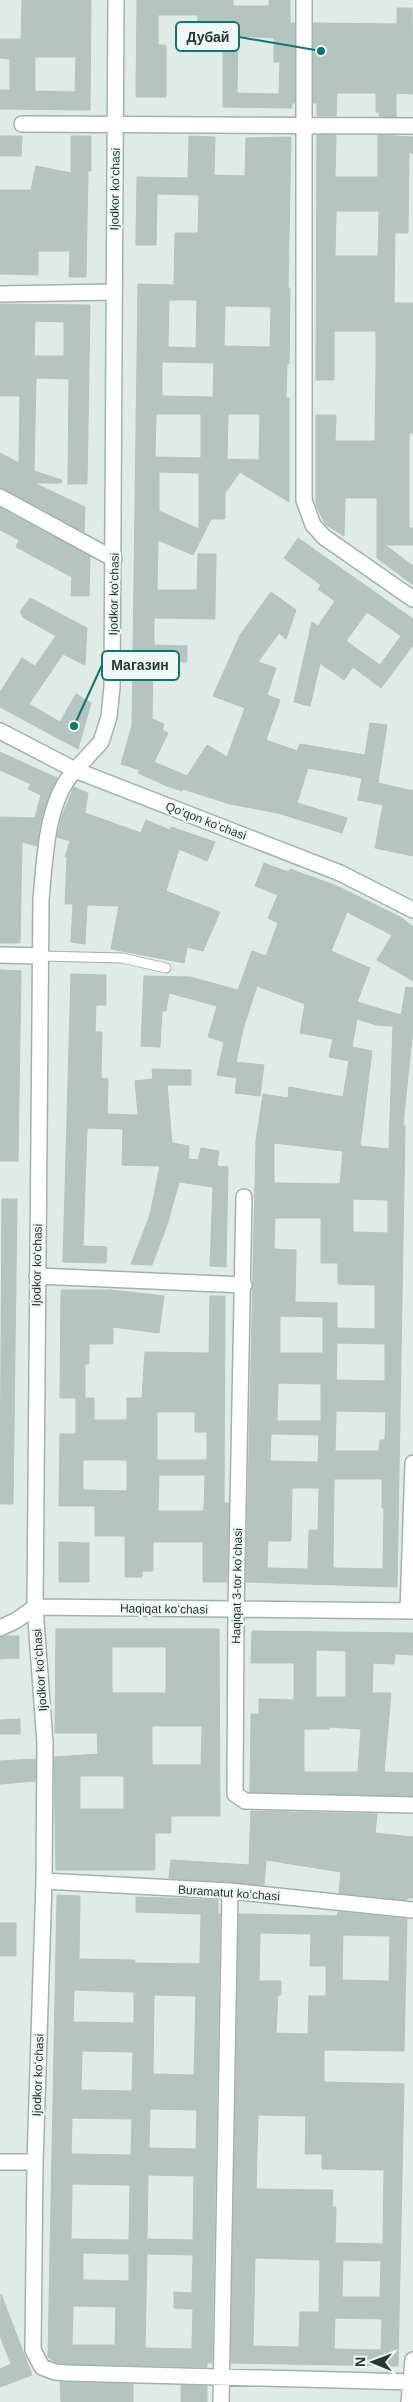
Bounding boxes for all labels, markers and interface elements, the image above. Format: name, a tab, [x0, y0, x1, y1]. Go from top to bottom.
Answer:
callout: Дубай	[176, 22, 239, 51]
text: Дубай	[187, 29, 229, 45]
street label: Ijodkor koʻchasi	[107, 148, 123, 230]
street label: Ijodkor koʻchasi	[106, 553, 122, 635]
callout: Магазин	[102, 651, 179, 680]
text: Магазин	[111, 657, 169, 673]
street label: Qoʻqon koʻchasi	[164, 799, 248, 843]
street label: Ijodkor koʻchasi	[29, 1224, 45, 1306]
street label: Haqiqat 3-tor koʼchasi	[229, 1528, 245, 1644]
street label: Haqiqat koʻchasi	[120, 1601, 208, 1617]
street label: Ijodkor koʻchasi	[30, 1628, 50, 1712]
street label: Buramatut koʻchasi	[178, 1882, 280, 1904]
street label: Ijodkor koʻchasi	[30, 2033, 46, 2117]
north arrow	[348, 2337, 398, 2387]
text: N	[352, 2357, 368, 2367]

